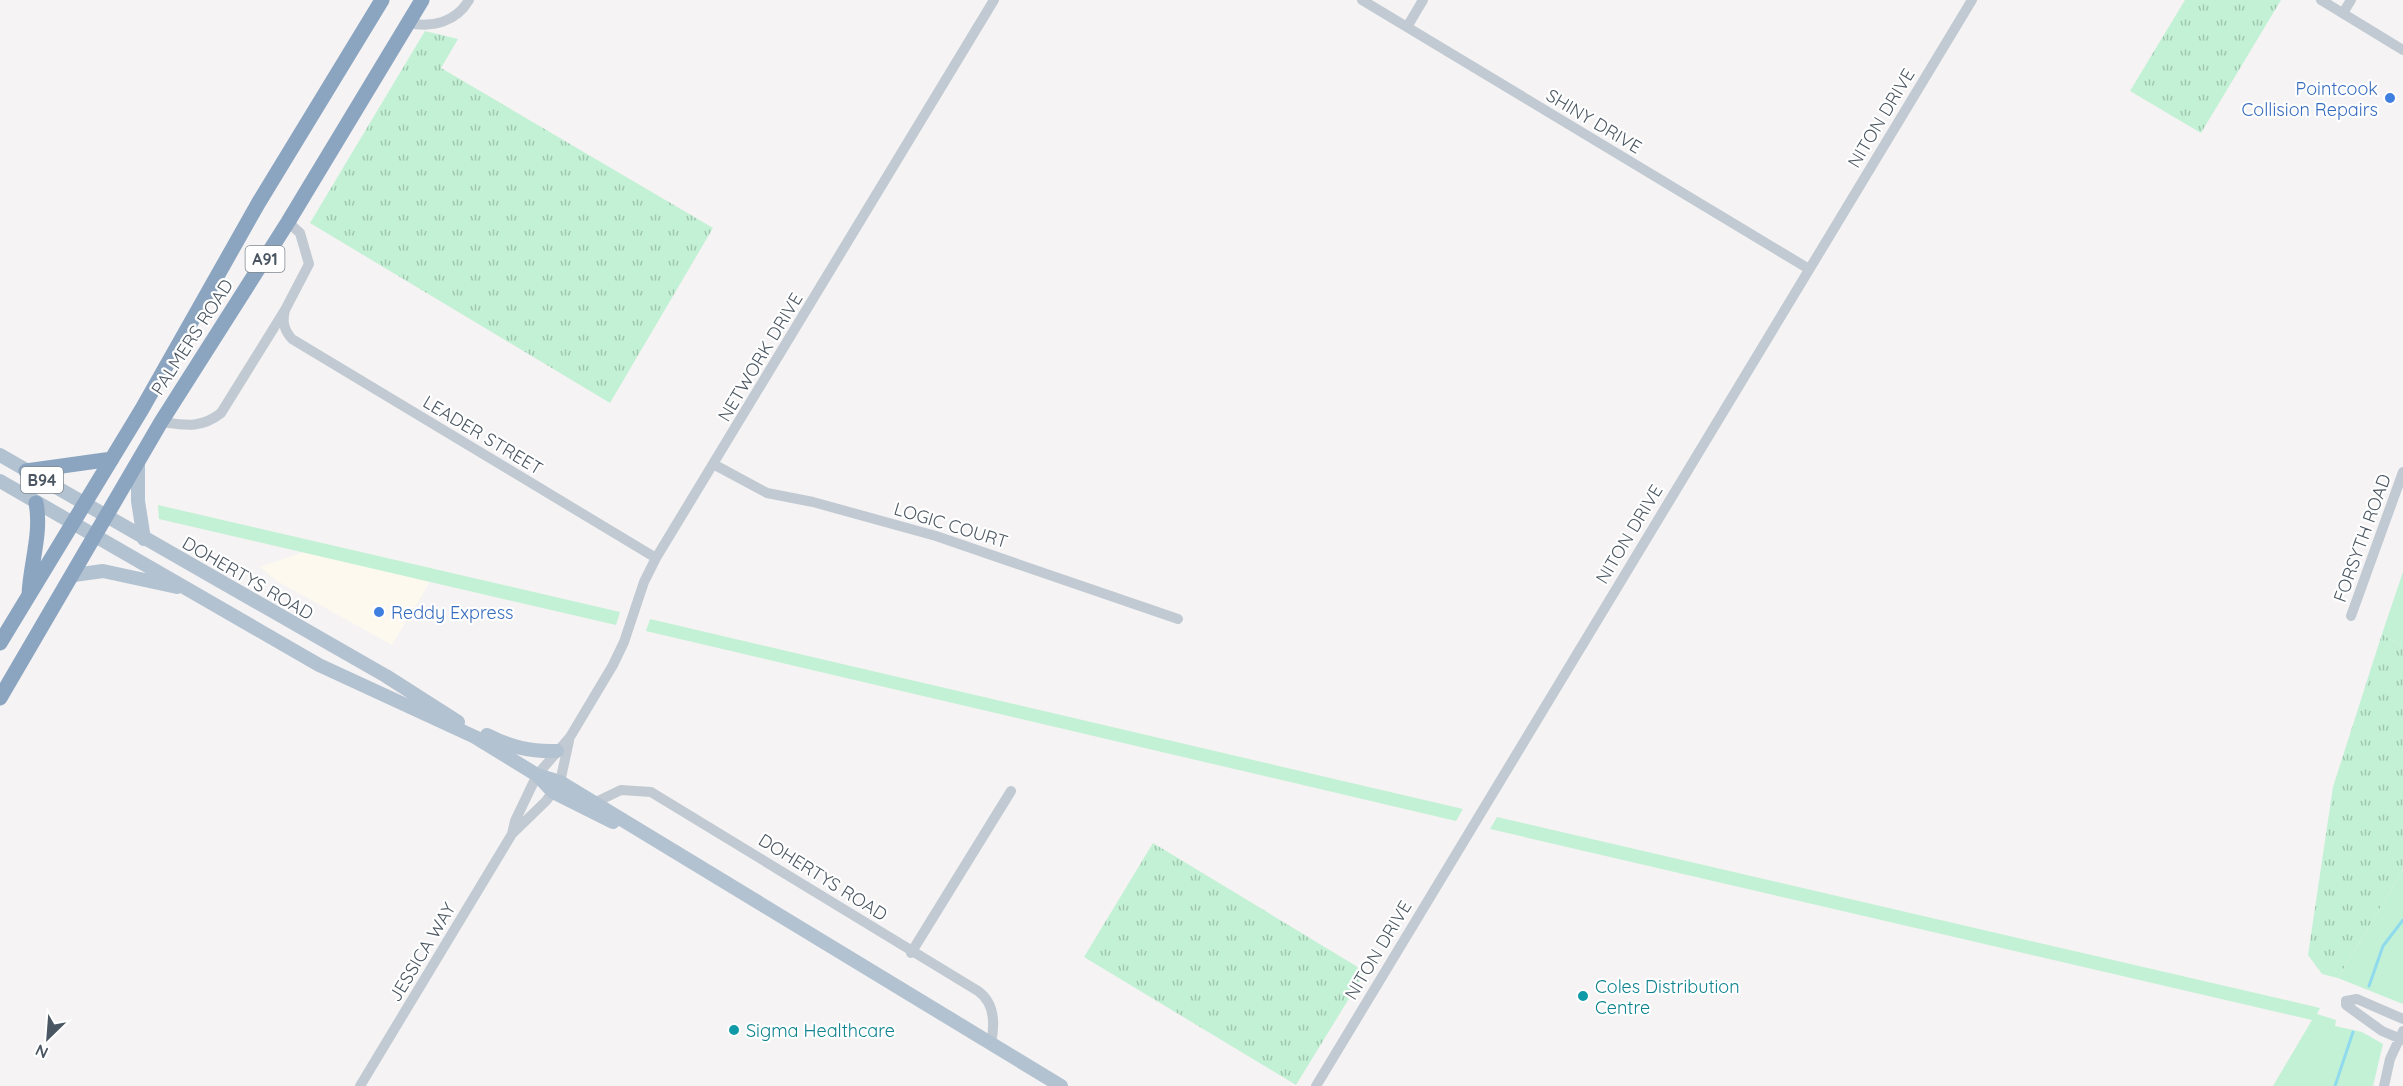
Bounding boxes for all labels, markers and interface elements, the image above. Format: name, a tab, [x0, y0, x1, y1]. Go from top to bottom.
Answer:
street label: NITON DRIVE	[1842, 64, 1920, 172]
place label: Pointcook Collision Repairs	[2242, 77, 2378, 121]
street label: SHINY DRIVE	[1542, 83, 1646, 159]
marker: Pointcook Collision Repairs	[2383, 91, 2397, 105]
road number: A91	[246, 246, 284, 272]
street label: PALMERS ROAD	[146, 275, 238, 399]
street label: NETWORK DRIVE	[712, 288, 808, 426]
street label: LEADER STREET	[419, 390, 547, 480]
road number: B94	[21, 467, 63, 493]
street label: FORSYTH ROAD	[2328, 471, 2396, 605]
street label: NITON DRIVE	[1590, 480, 1668, 588]
street label: LOGIC COURT	[891, 497, 1011, 553]
street label: DOHERTYS ROAD	[178, 531, 318, 625]
place label: Reddy Express	[391, 601, 514, 624]
marker: Reddy Express	[372, 605, 386, 619]
street label: DOHERTYS ROAD	[754, 828, 892, 926]
street label: NITON DRIVE	[1339, 896, 1417, 1004]
street label: JESSICA WAY	[383, 898, 461, 1006]
place label: Coles Distribution Centre	[1595, 975, 1740, 1019]
marker: Coles Distribution Centre	[1576, 989, 1590, 1003]
north arrow	[18, 1008, 78, 1068]
place label: Sigma Healthcare	[746, 1019, 895, 1042]
marker: Sigma Healthcare	[727, 1023, 741, 1037]
text: N	[32, 1040, 51, 1063]

